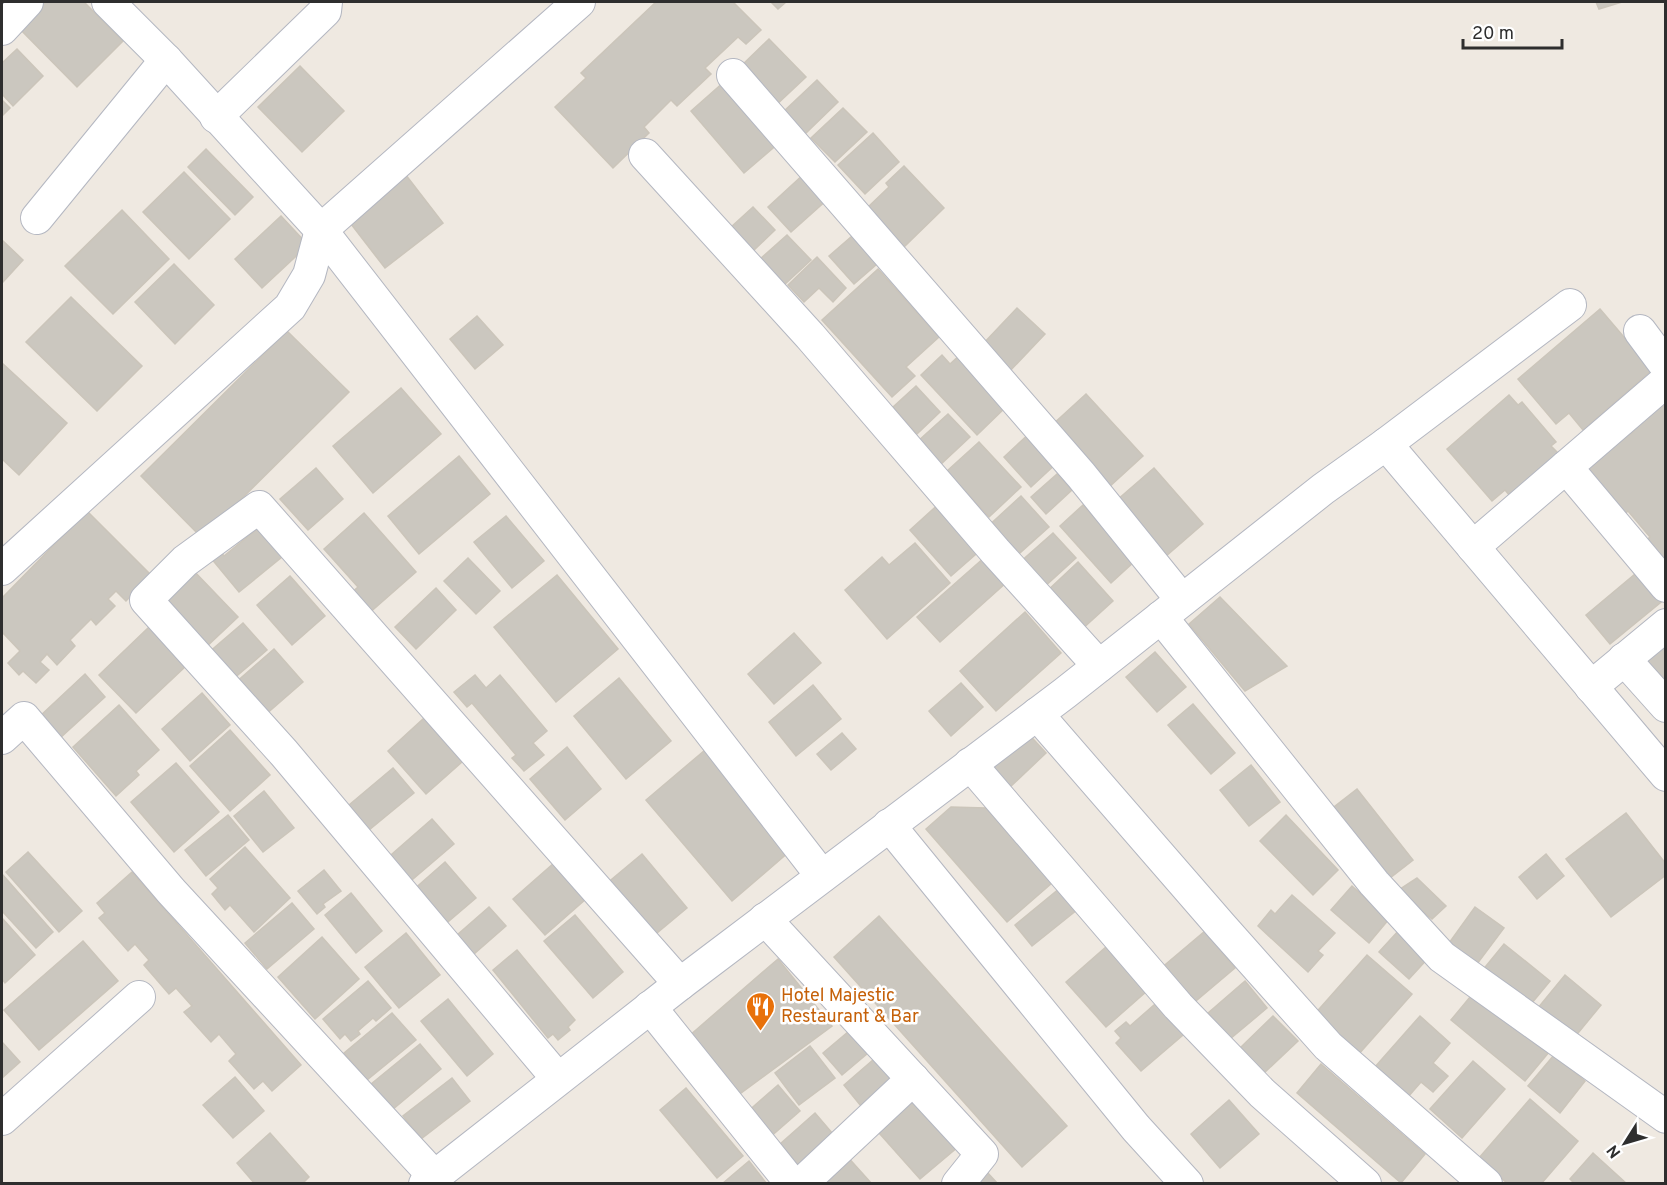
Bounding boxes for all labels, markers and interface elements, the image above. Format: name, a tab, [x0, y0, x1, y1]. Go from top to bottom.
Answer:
scale bar	[1463, 12, 1562, 50]
text: 20 m	[1472, 23, 1514, 46]
place label: Hotel Majestic Restaurant & Bar	[781, 985, 919, 1029]
restaurant icon: Hotel Majestic Restaurant & Bar	[744, 990, 776, 1032]
north arrow	[1595, 1113, 1655, 1173]
text: N	[1603, 1140, 1626, 1161]

